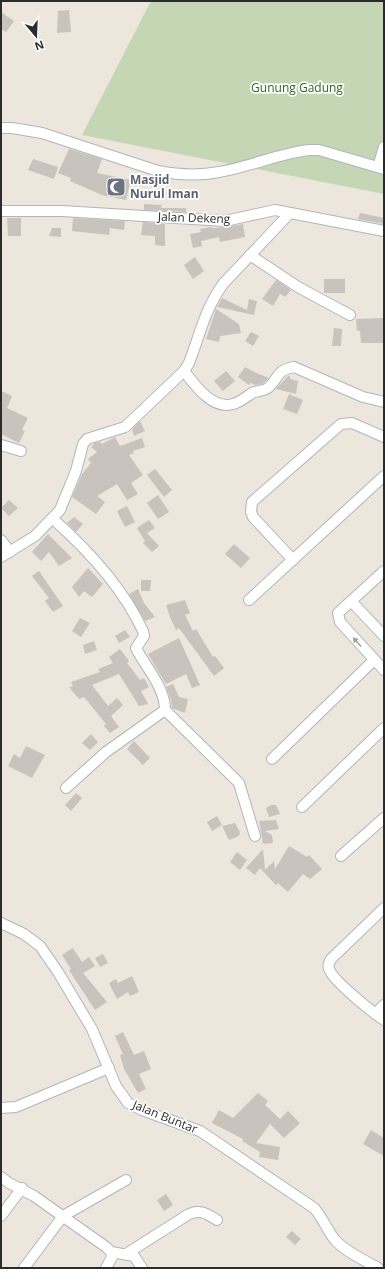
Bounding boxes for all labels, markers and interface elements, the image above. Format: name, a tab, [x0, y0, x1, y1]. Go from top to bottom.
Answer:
north arrow	[16, 16, 56, 56]
text: N	[33, 37, 46, 54]
park label: Gunung Gadung	[251, 79, 343, 96]
place label: Masjid Nurul Iman	[130, 171, 199, 202]
mosque icon: Masjid Nurul Iman	[105, 176, 127, 198]
street label: Jalan Dekeng	[157, 208, 231, 227]
one-way arrow	[353, 636, 362, 647]
street label: Jalan Buntar	[129, 1095, 200, 1137]

